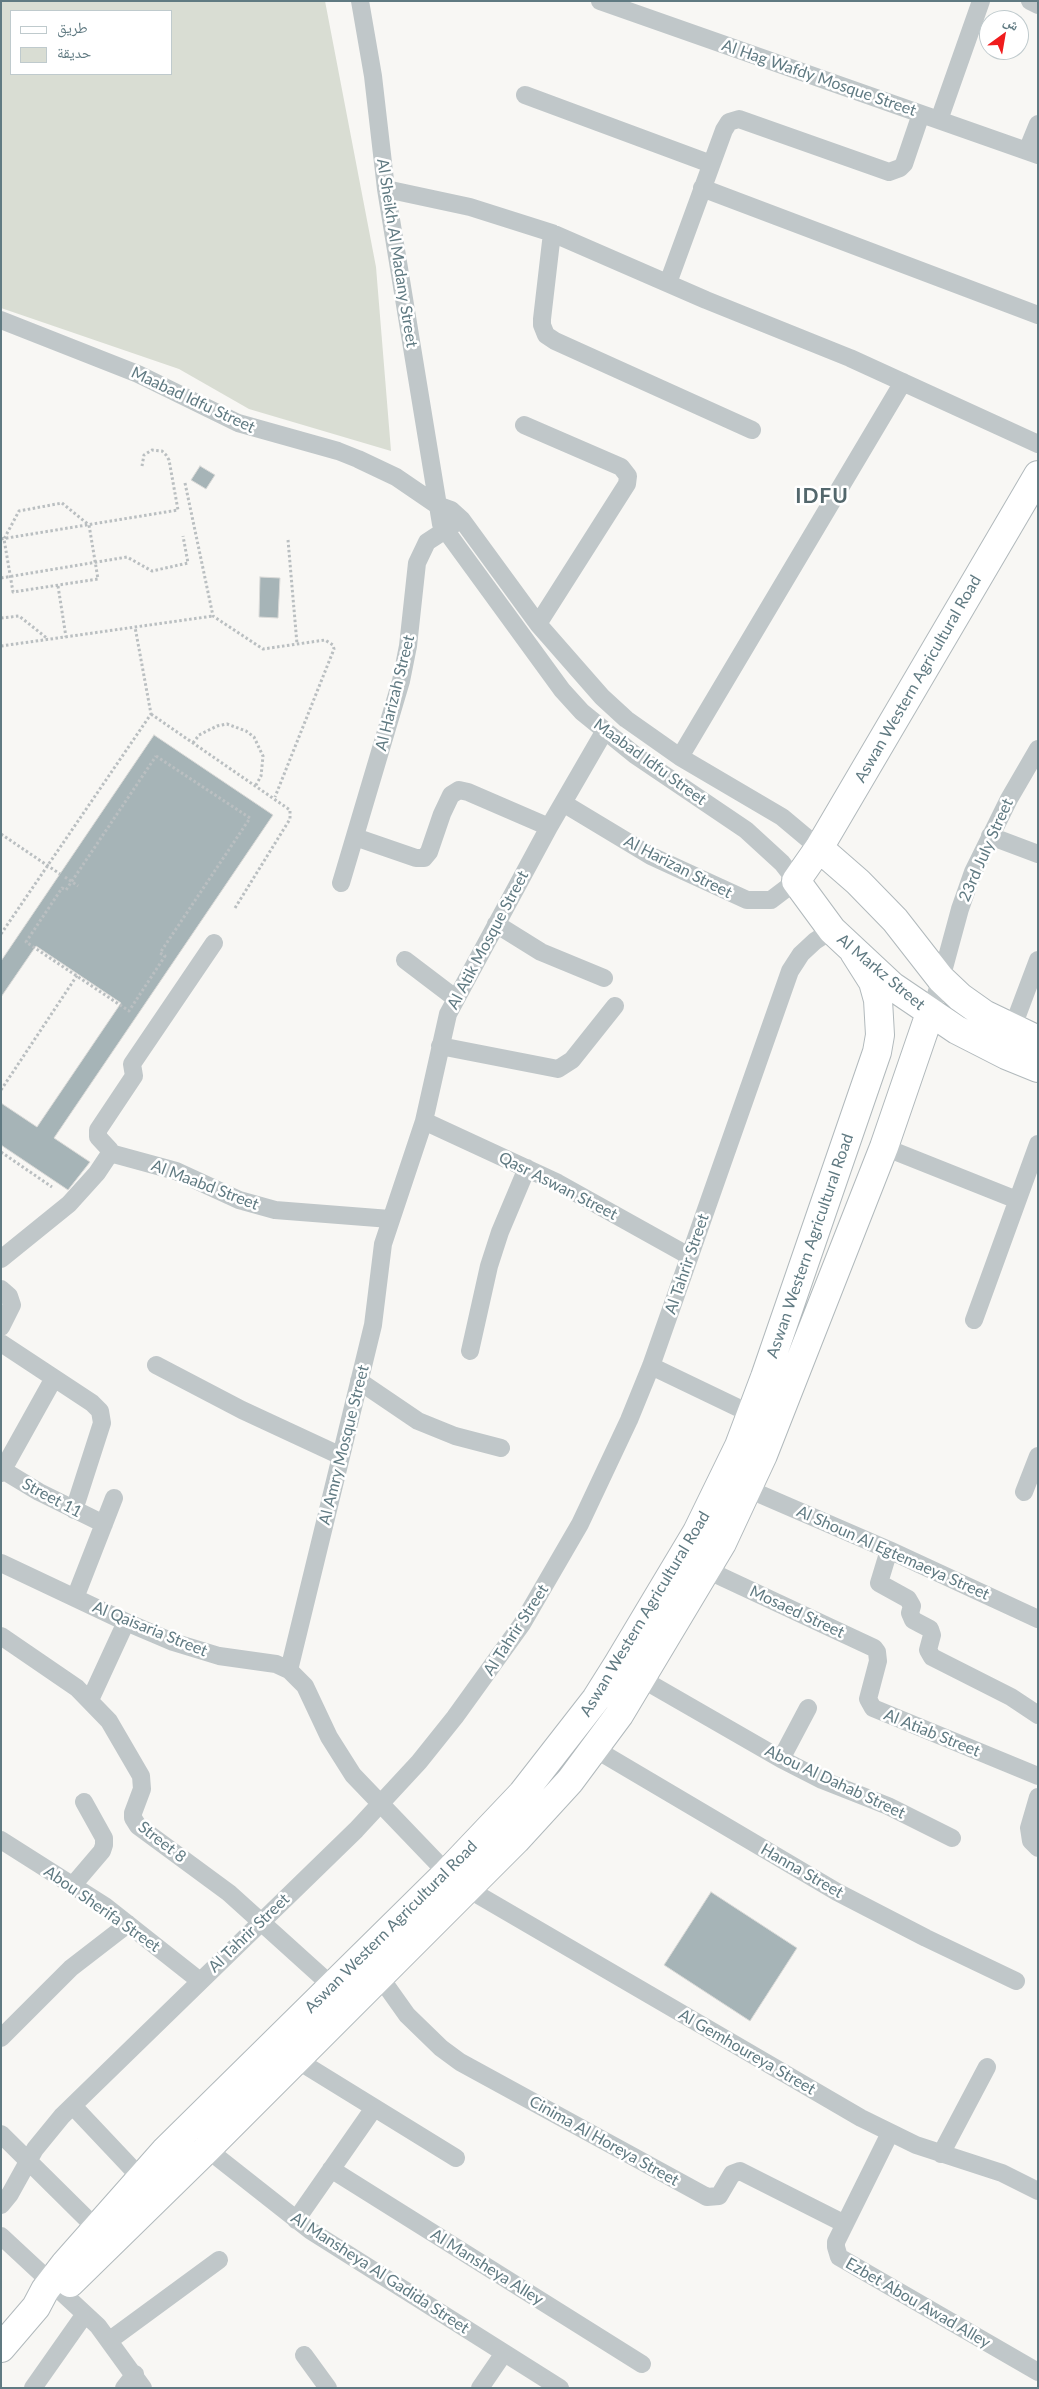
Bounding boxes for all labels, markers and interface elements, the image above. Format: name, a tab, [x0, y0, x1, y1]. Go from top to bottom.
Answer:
legend	[10, 10, 172, 75]
north arrow	[979, 10, 1029, 60]
text: ش	[1001, 12, 1022, 34]
text: طريق	[57, 18, 88, 36]
street label: Al Hag Wafdy Mosque Street	[719, 36, 919, 120]
text: حديقة	[57, 43, 91, 61]
street label: Al Sheikh Al Madany Street	[373, 157, 421, 349]
street label: Maabad Idfu Street	[128, 363, 258, 437]
district label: IDFU	[795, 483, 849, 509]
street label: Aswan Western Agricultural Road	[851, 572, 985, 786]
street label: Al Harizah Street	[371, 633, 419, 753]
street label: Maabad Idfu Street	[590, 715, 710, 809]
street label: 23rd July Street	[955, 795, 1017, 905]
street label: Al Harizan Street	[621, 832, 735, 902]
street label: Al Atik Mosque Street	[443, 867, 533, 1013]
street label: Al Markz Street	[833, 930, 929, 1014]
street label: Aswan Western Agricultural Road	[762, 1131, 858, 1361]
street label: Qasr Aswan Street	[495, 1148, 621, 1224]
street label: Al Maabd Street	[149, 1156, 261, 1214]
street label: Al Tahrir Street	[661, 1211, 713, 1317]
street label: Al Amry Mosque Street	[315, 1363, 373, 1527]
street label: Street 11	[19, 1474, 85, 1522]
street label: Al Shoun Al Egtemaeya Street	[794, 1502, 992, 1604]
street label: Aswan Western Agricultural Road	[576, 1508, 714, 1720]
street label: Al Tahrir Street	[479, 1581, 553, 1679]
street label: Mosaed Street	[747, 1582, 847, 1642]
street label: Al Qaisaria Street	[90, 1597, 210, 1661]
street label: Al Atiab Street	[881, 1705, 983, 1761]
street label: Abou Al Dahab Street	[762, 1741, 908, 1823]
street label: Street 8	[134, 1817, 190, 1867]
street label: Aswan Western Agricultural Road	[301, 1837, 481, 2017]
street label: Hanna Street	[757, 1840, 847, 1902]
street label: Abou Sherifa Street	[40, 1862, 164, 1956]
street label: Al Tahrir Street	[205, 1890, 293, 1976]
street label: Al Gemhoureya Street	[675, 2005, 819, 2099]
street label: Cinima Al Horeya Street	[526, 2092, 682, 2190]
street label: Al Mansheya Al Gadida Street	[287, 2208, 473, 2338]
street label: Al Mansheya Alley	[427, 2225, 547, 2309]
street label: Ezbet Abou Awad Alley	[842, 2254, 994, 2352]

